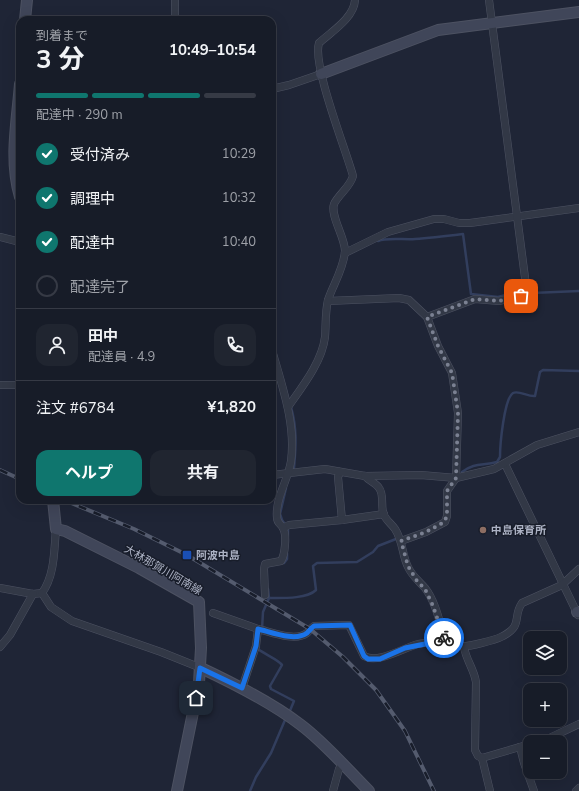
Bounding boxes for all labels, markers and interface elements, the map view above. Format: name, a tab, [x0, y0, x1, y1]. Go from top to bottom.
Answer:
text: 到着まで	[36, 27, 88, 45]
text: 10:49–10:54	[169, 40, 256, 60]
text: 3 分	[36, 42, 85, 77]
text: 配達中 · 290 m	[36, 106, 123, 124]
icon: check	[36, 143, 58, 165]
text: 受付済み	[70, 145, 130, 165]
text: 10:29	[222, 145, 256, 163]
icon: check	[36, 187, 58, 209]
text: 調理中	[70, 189, 115, 209]
text: 10:32	[222, 189, 256, 207]
icon: check	[36, 231, 58, 253]
text: 配達中	[70, 233, 115, 253]
text: 10:40	[222, 233, 256, 251]
text: 配達完了	[70, 277, 130, 297]
pin	[504, 279, 538, 313]
icon: bag	[510, 285, 532, 307]
button: person	[36, 324, 78, 366]
button: phone	[214, 324, 256, 366]
text: 田中	[88, 326, 118, 346]
text: 配達員 · 4.9	[88, 348, 155, 366]
text: ¥1,820	[207, 397, 256, 417]
text: 注文 #6784	[36, 398, 115, 418]
button: ヘルプ	[36, 450, 142, 496]
button: 共有	[150, 450, 256, 496]
place label: 中島保育所	[491, 523, 546, 538]
marker: 中島保育所	[478, 525, 488, 535]
street label: 大林那賀川阿南線	[121, 542, 205, 598]
place label: 阿波中島	[196, 548, 240, 563]
marker: 阿波中島	[181, 549, 193, 561]
courier	[424, 618, 464, 658]
icon: bike	[433, 627, 455, 649]
map controls	[523, 631, 567, 779]
button: layers	[523, 631, 567, 675]
pin	[179, 681, 213, 715]
button: +	[523, 683, 567, 727]
icon: home	[185, 687, 207, 709]
button: −	[523, 735, 567, 779]

